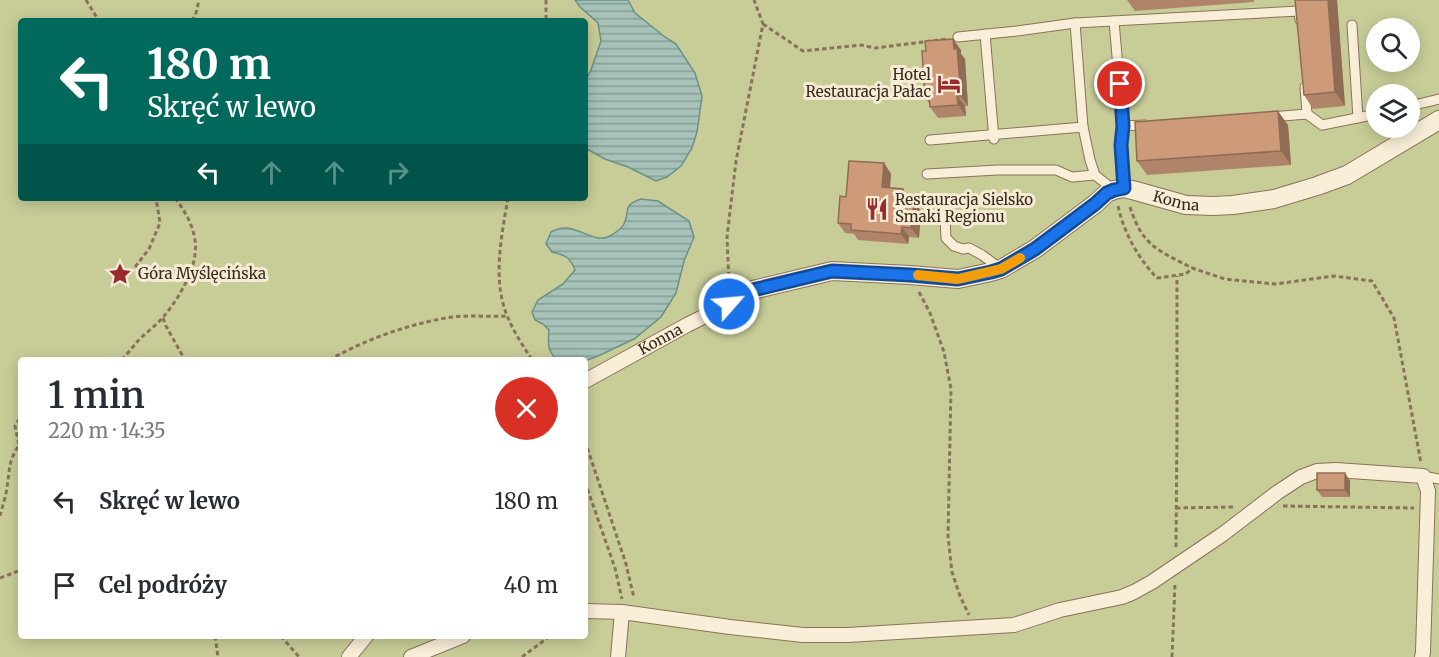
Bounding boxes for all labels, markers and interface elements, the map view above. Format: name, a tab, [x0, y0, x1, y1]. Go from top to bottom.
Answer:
map controls	[1366, 18, 1420, 138]
button: search	[1366, 18, 1420, 72]
text: 180 m	[147, 38, 271, 90]
icon: left	[48, 42, 126, 120]
pin	[1094, 58, 1145, 109]
place label: Hotel Restauracja Pałac	[805, 65, 931, 101]
icon: arrive	[1103, 67, 1136, 100]
hotel icon: Hotel Restauracja Pałac	[936, 71, 962, 97]
button: layers	[1366, 84, 1420, 138]
text: Skręć w lewo	[147, 90, 316, 124]
icon: left	[192, 156, 225, 189]
icon: ahead	[255, 156, 288, 189]
icon: ahead	[318, 156, 351, 189]
icon: right	[381, 156, 414, 189]
street label: Konna	[1151, 186, 1200, 214]
place label: Restauracja Sielsko Smaki Regionu	[895, 190, 1033, 226]
restaurant icon: Restauracja Sielsko Smaki Regionu	[864, 196, 890, 222]
place icon: Góra Myślęcińska	[107, 261, 133, 287]
place label: Góra Myślęcińska	[138, 264, 266, 283]
position arrow	[697, 272, 761, 336]
street label: Konna	[635, 319, 685, 359]
text: 1 min	[48, 373, 145, 418]
button: close	[495, 377, 558, 440]
text: 220 m · 14:35	[48, 418, 166, 443]
icon: left	[48, 485, 81, 518]
text: Skręć w lewo	[99, 487, 240, 515]
text: 180 m	[494, 487, 558, 515]
icon: arrive	[48, 569, 81, 602]
text: Cel podróży	[99, 571, 227, 599]
text: 40 m	[503, 571, 558, 599]

